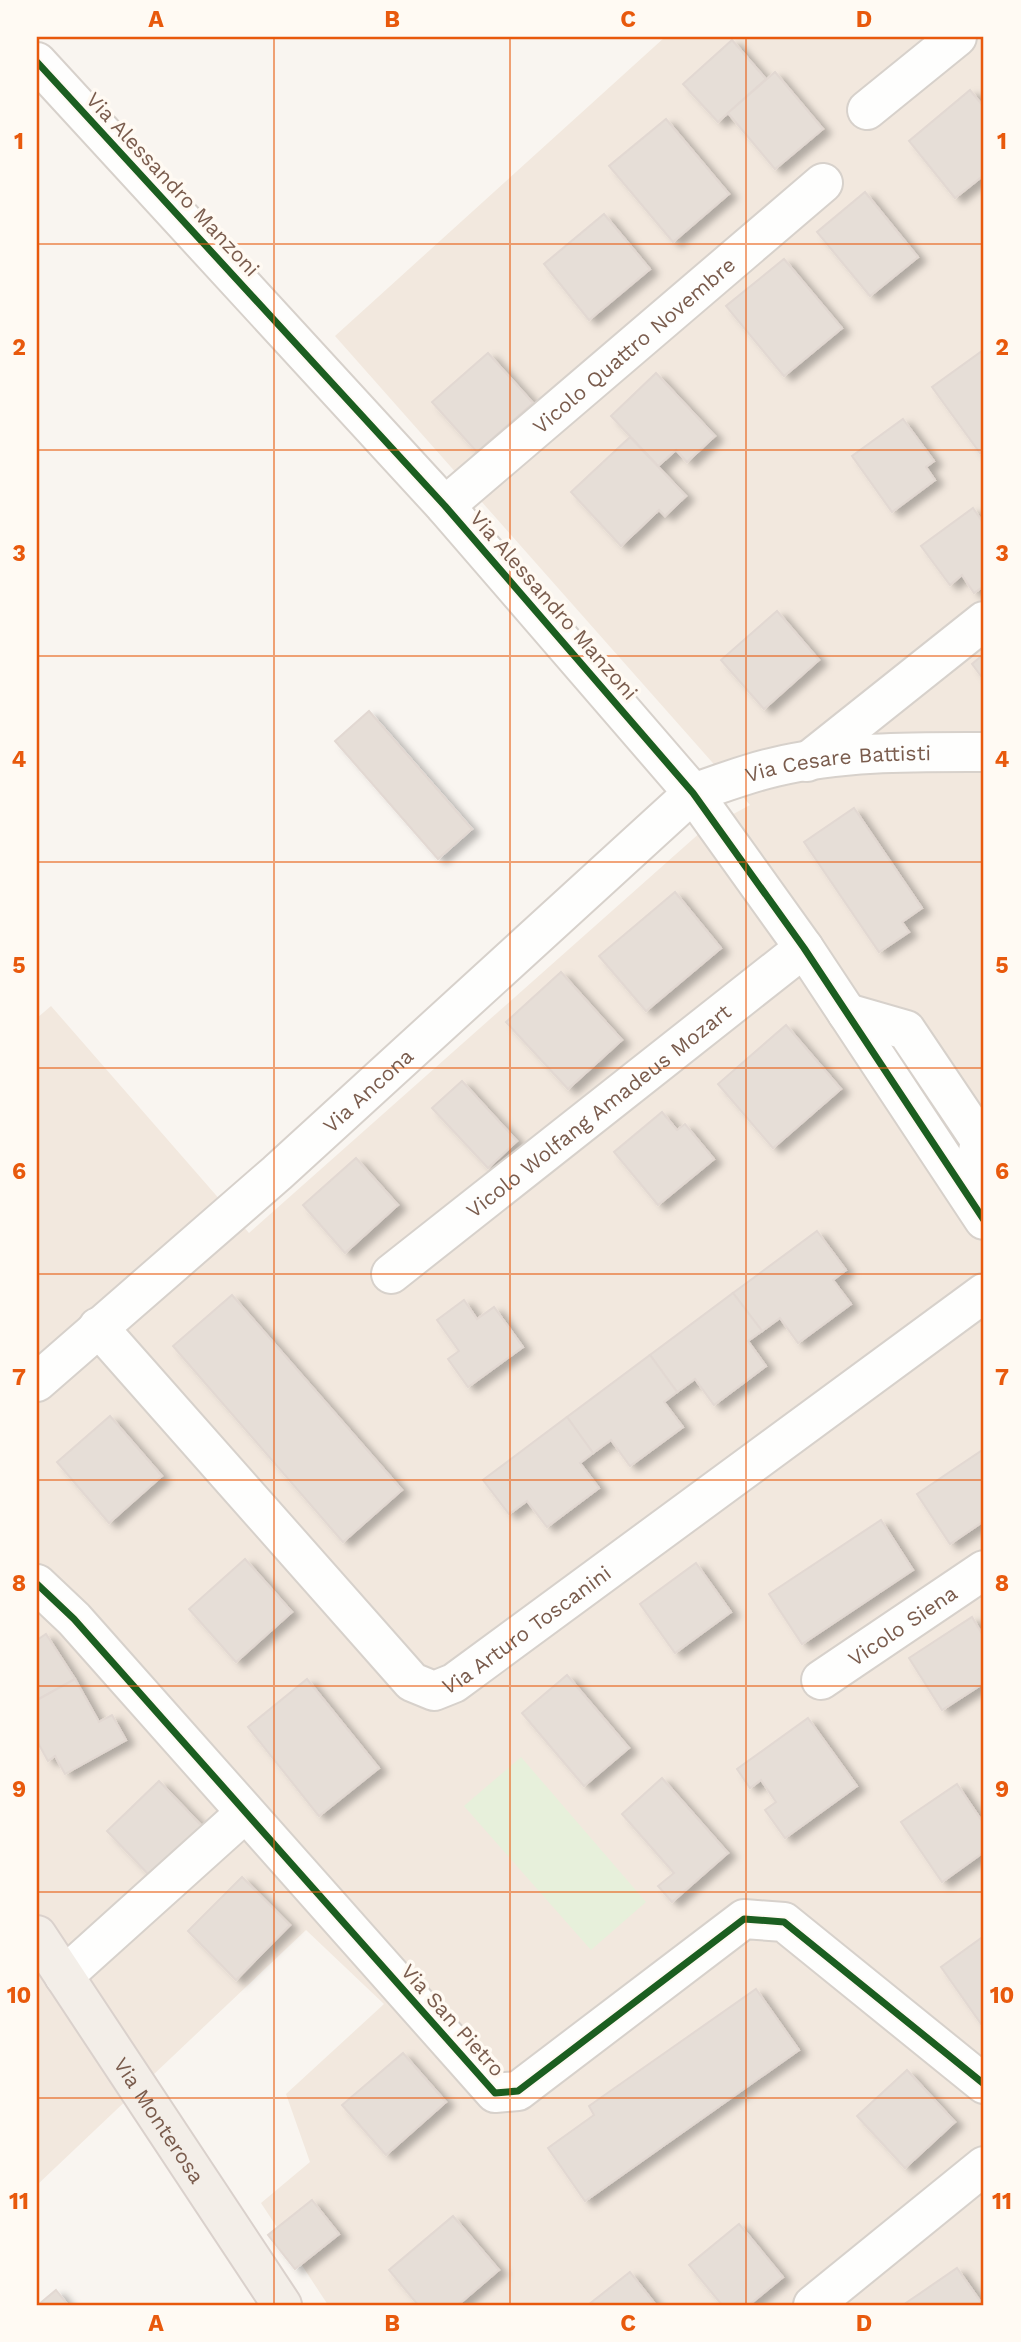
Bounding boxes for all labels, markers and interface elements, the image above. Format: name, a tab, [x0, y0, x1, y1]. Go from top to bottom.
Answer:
text: A	[148, 6, 164, 33]
text: B	[384, 6, 400, 33]
text: C	[620, 6, 636, 33]
text: D	[856, 6, 872, 33]
street label: Via Alessandro Manzoni	[81, 87, 265, 281]
text: 1	[14, 128, 24, 155]
text: 1	[997, 128, 1007, 155]
street label: Vicolo Quattro Novembre	[527, 251, 740, 438]
text: 2	[12, 334, 26, 361]
text: 2	[995, 334, 1009, 361]
street label: Via Alessandro Manzoni	[465, 505, 643, 705]
text: 3	[12, 540, 26, 567]
text: 3	[995, 540, 1009, 567]
street label: Via Cesare Battisti	[742, 740, 931, 787]
text: 4	[12, 746, 27, 773]
text: 4	[995, 746, 1010, 773]
text: 5	[12, 952, 26, 979]
text: 5	[995, 952, 1009, 979]
street label: Vicolo Wolfang Amadeus Mozart	[461, 998, 736, 1223]
street label: Via Ancona	[317, 1043, 418, 1138]
text: 6	[12, 1158, 26, 1185]
text: 6	[995, 1158, 1009, 1185]
text: 7	[12, 1364, 26, 1391]
text: 7	[995, 1364, 1009, 1391]
street label: Via Arturo Toscanini	[438, 1560, 615, 1699]
text: 8	[12, 1570, 26, 1597]
text: 8	[995, 1570, 1009, 1597]
street label: Vicolo Siena	[843, 1580, 961, 1671]
text: 9	[12, 1776, 26, 1803]
text: 9	[995, 1776, 1009, 1803]
street label: Via San Pietro	[396, 1959, 510, 2081]
text: 10	[7, 1982, 31, 2009]
text: 10	[990, 1982, 1014, 2009]
street label: Via Monterosa	[109, 2052, 210, 2188]
text: 11	[9, 2188, 29, 2215]
text: 11	[992, 2188, 1012, 2215]
text: A	[148, 2310, 164, 2337]
text: B	[384, 2310, 400, 2337]
text: C	[620, 2310, 636, 2337]
text: D	[856, 2310, 872, 2337]

